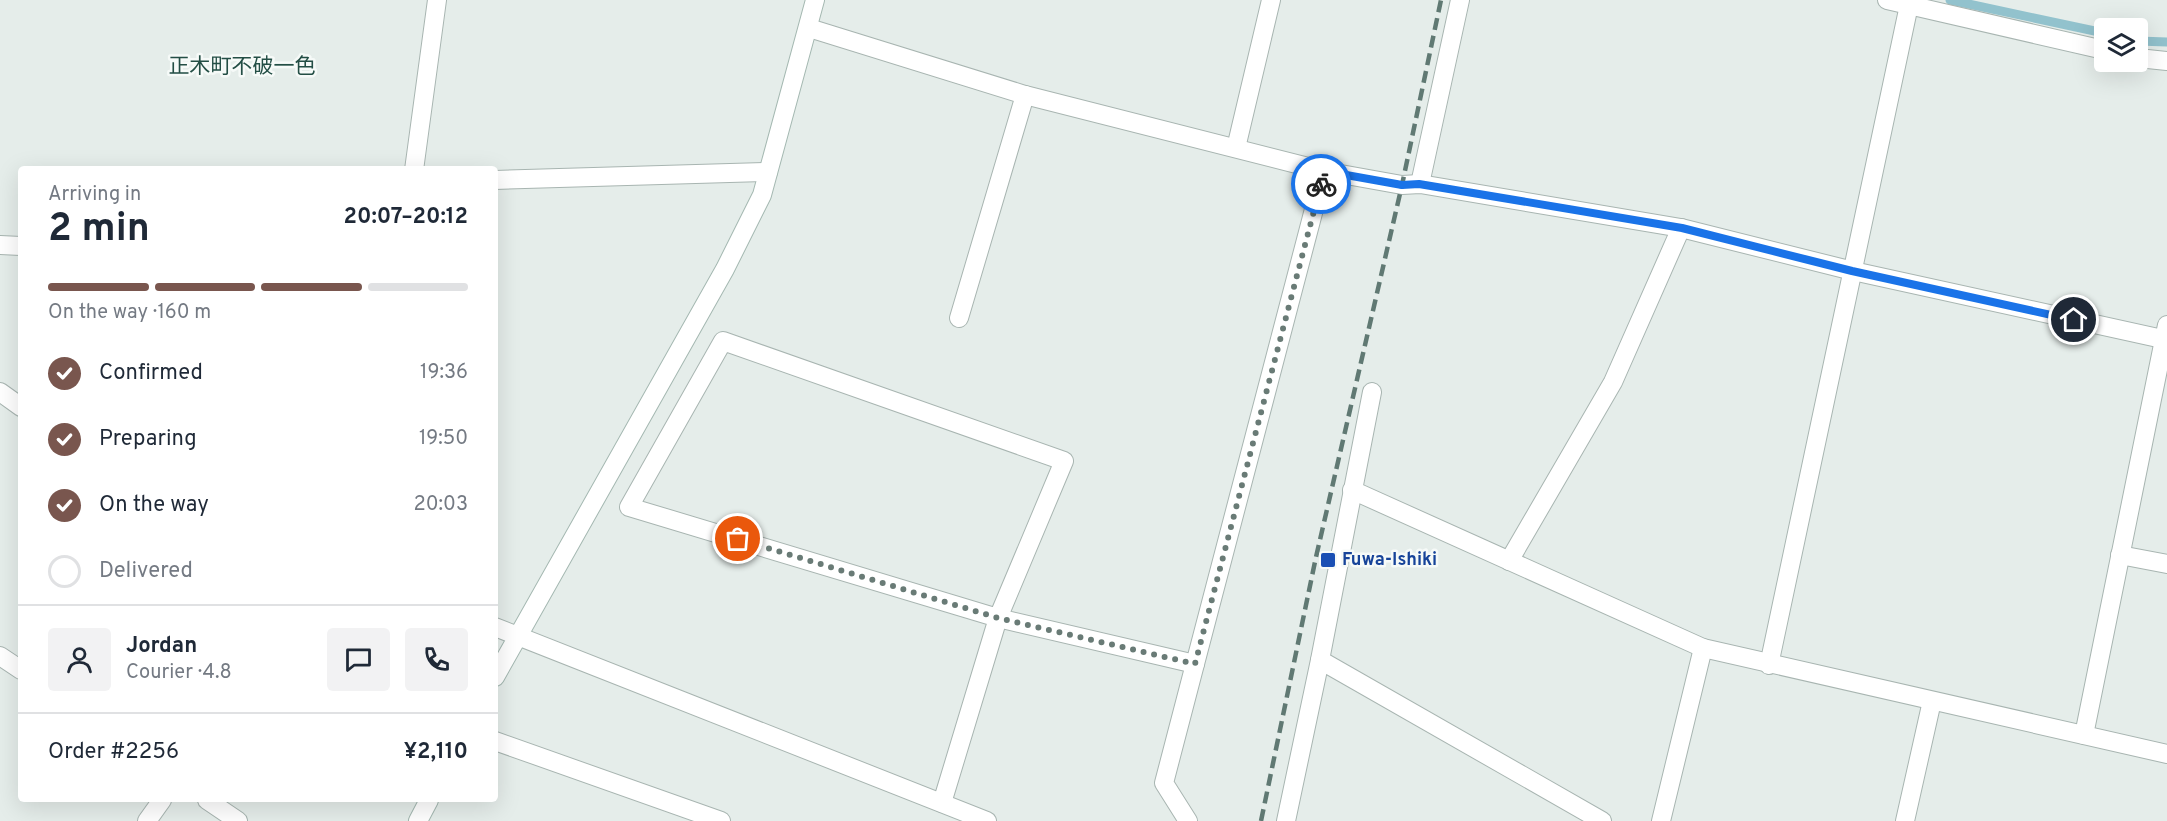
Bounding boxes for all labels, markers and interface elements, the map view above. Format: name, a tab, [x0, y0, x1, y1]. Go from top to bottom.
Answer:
map controls	[2094, 18, 2148, 72]
button: layers	[2094, 18, 2148, 72]
district label: 正木町不破一色	[169, 54, 316, 81]
courier	[1291, 154, 1351, 214]
icon: bike	[1305, 168, 1338, 201]
text: Arriving in	[48, 182, 141, 208]
text: 20:07–20:12	[343, 204, 468, 231]
text: 2 min	[48, 206, 150, 255]
pin	[2048, 294, 2099, 345]
text: On the way · 160 m	[48, 300, 211, 326]
icon: home	[2057, 303, 2090, 336]
icon: check	[48, 357, 81, 390]
text: Confirmed	[99, 360, 203, 387]
text: 19:36	[420, 360, 468, 386]
icon: check	[48, 423, 81, 456]
text: Preparing	[99, 426, 197, 453]
text: 19:50	[419, 426, 468, 452]
icon: check	[48, 489, 81, 522]
text: On the way	[99, 492, 209, 519]
text: 20:03	[414, 492, 468, 518]
pin	[712, 513, 763, 564]
icon: bag	[721, 522, 754, 555]
place label: Fuwa-Ishiki	[1342, 549, 1437, 572]
marker: Fuwa-Ishiki	[1319, 551, 1337, 569]
text: Delivered	[99, 558, 193, 585]
button: person	[48, 628, 111, 691]
button: chat	[327, 628, 390, 691]
button: phone	[405, 628, 468, 691]
text: Jordan	[126, 633, 197, 660]
text: Courier · 4.8	[126, 660, 232, 686]
text: Order #2256	[48, 739, 179, 766]
text: ¥2,110	[404, 739, 468, 766]

